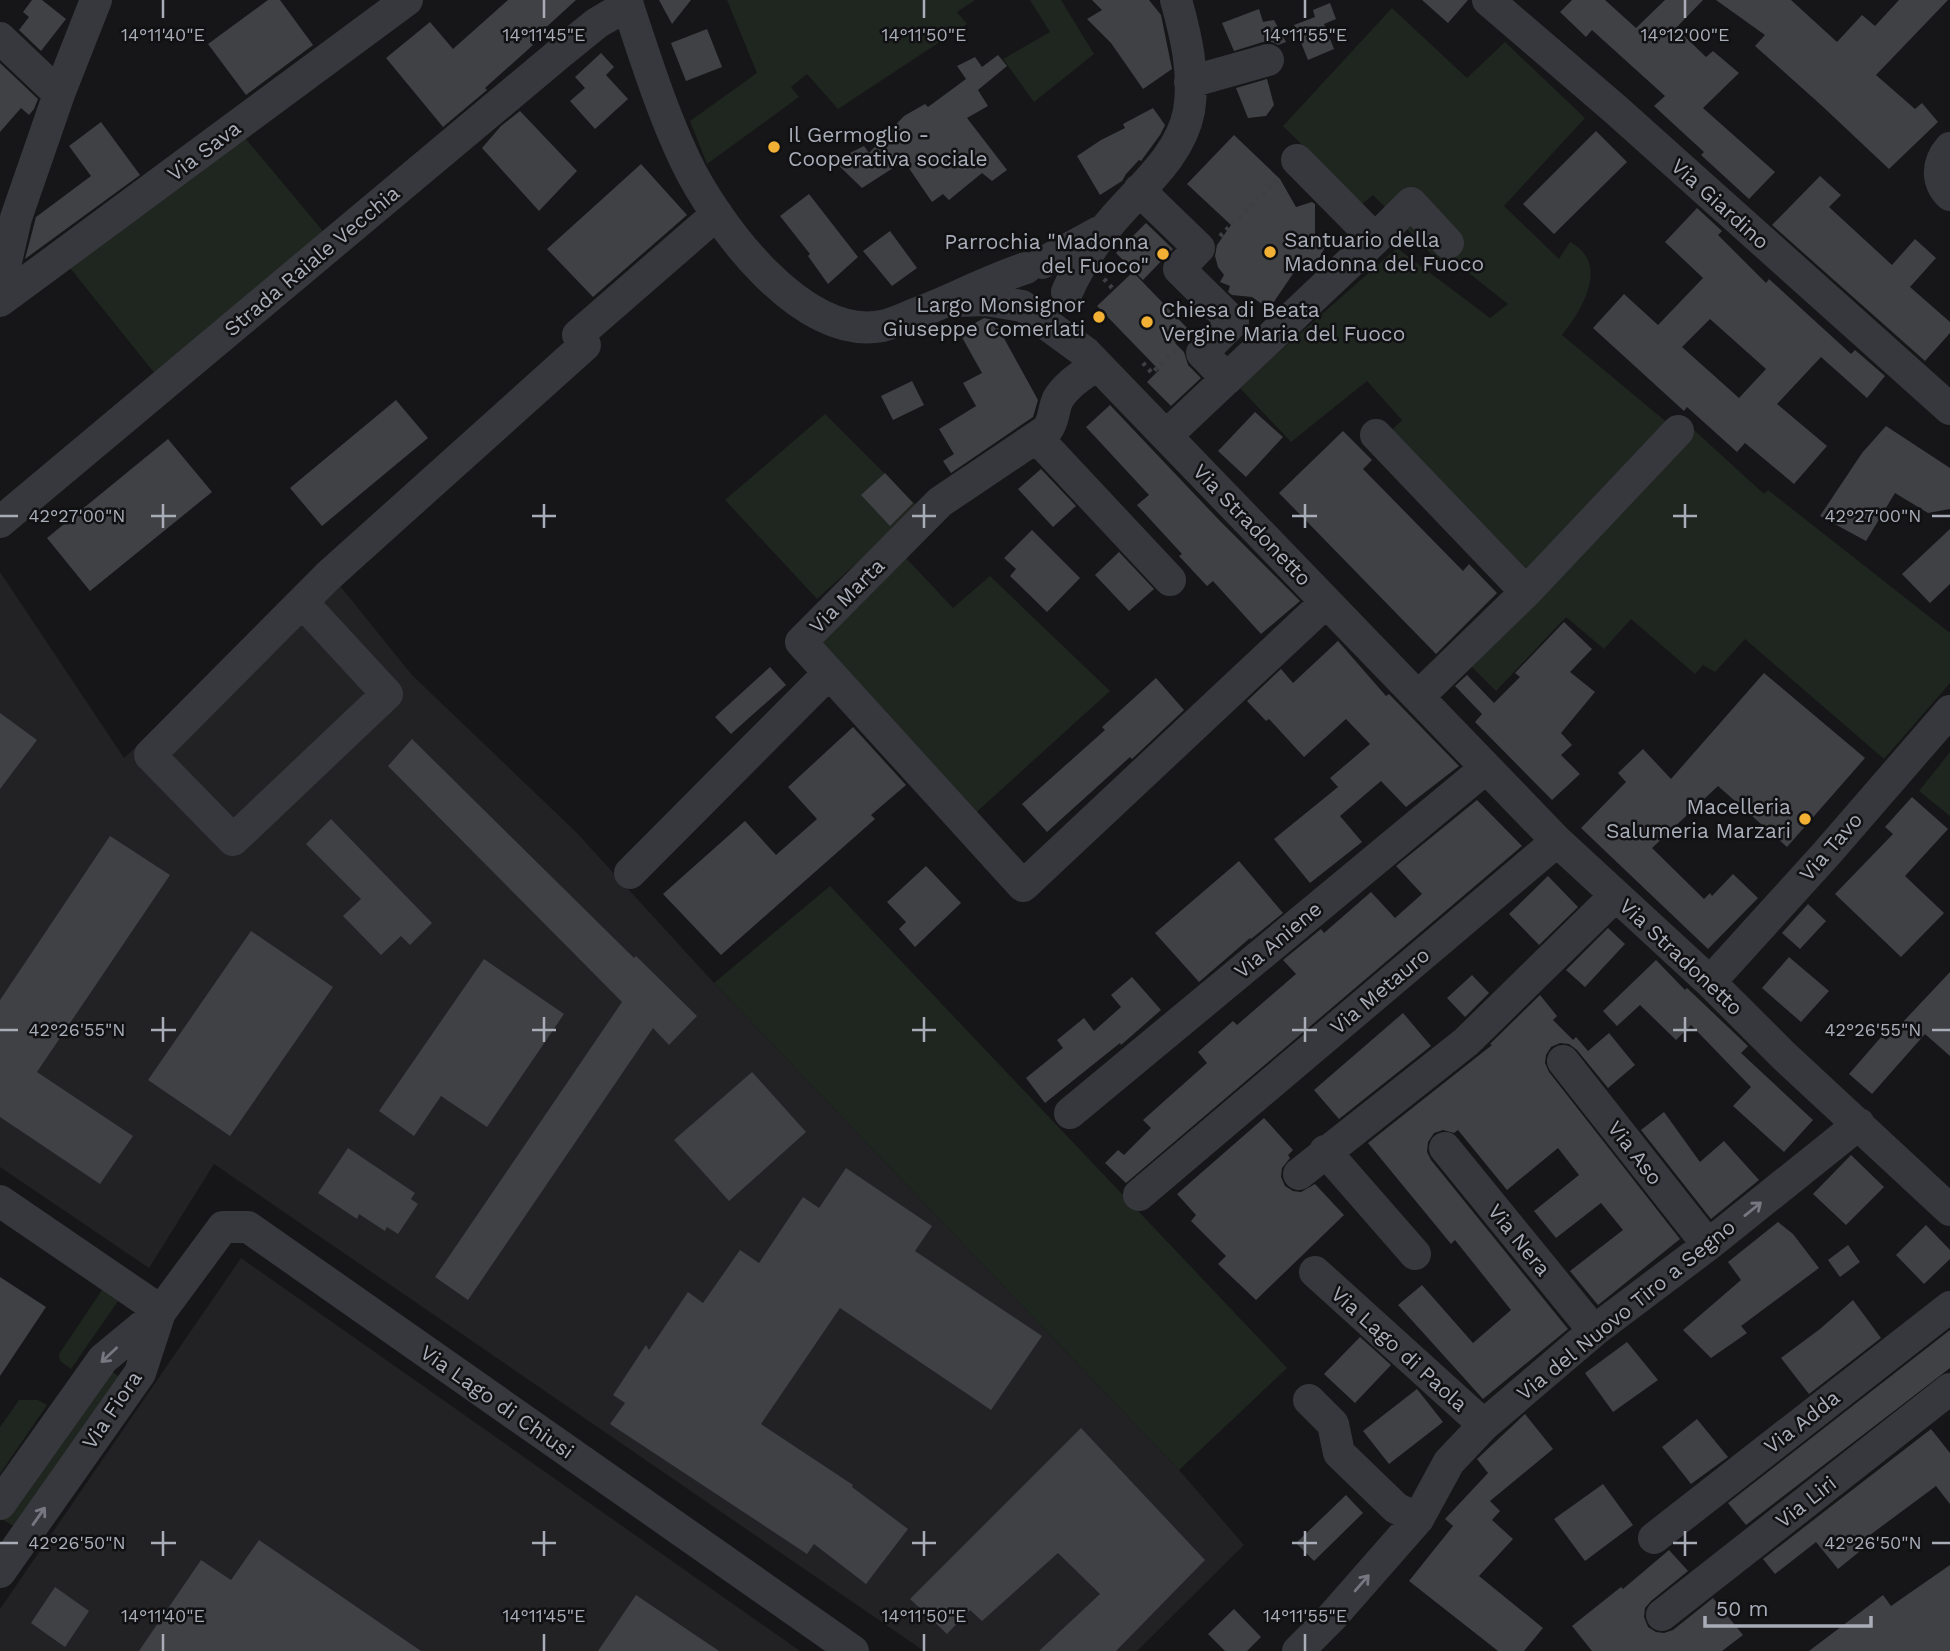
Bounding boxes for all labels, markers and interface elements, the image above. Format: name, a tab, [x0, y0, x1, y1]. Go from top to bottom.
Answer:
text: 14°11'40"E	[121, 24, 205, 45]
text: 14°11'45"E	[502, 24, 586, 45]
text: 14°11'50"E	[882, 24, 966, 45]
text: 14°11'55"E	[1263, 24, 1347, 45]
text: 14°12'00"E	[1640, 24, 1730, 45]
street label: Via Sava	[162, 115, 245, 186]
place label: Il Germoglio - Cooperativa sociale	[788, 122, 988, 171]
marker: Il Germoglio - Cooperativa sociale	[766, 139, 782, 155]
street label: Via Giardino	[1666, 153, 1774, 254]
street label: Strada Raiale Vecchia	[219, 180, 405, 341]
place label: Santuario della Madonna del Fuoco	[1284, 227, 1484, 276]
place label: Parrochia "Madonna del Fuoco"	[944, 229, 1149, 278]
marker: Santuario della Madonna del Fuoco	[1262, 244, 1278, 260]
marker: Parrochia "Madonna del Fuoco"	[1155, 246, 1171, 262]
place label: Largo Monsignor Giuseppe Comerlati	[882, 292, 1085, 341]
place label: Chiesa di Beata Vergine Maria del Fuoco	[1161, 297, 1405, 346]
marker: Largo Monsignor Giuseppe Comerlati	[1091, 309, 1107, 325]
marker: Chiesa di Beata Vergine Maria del Fuoco	[1139, 314, 1155, 330]
street label: Via Stradonetto	[1188, 459, 1317, 591]
text: 42°27'00"N	[28, 505, 126, 526]
text: 42°27'00"N	[1824, 505, 1922, 526]
street label: Via Marta	[804, 553, 890, 638]
place label: Macelleria Salumeria Marzari	[1606, 794, 1791, 843]
street label: Via Tavo	[1794, 807, 1867, 886]
marker: Macelleria Salumeria Marzari	[1797, 811, 1813, 827]
street label: Via Stradonetto	[1614, 893, 1748, 1020]
street label: Via Aniene	[1229, 896, 1327, 983]
street label: Via Metauro	[1325, 942, 1434, 1039]
text: 42°26'55"N	[29, 1019, 125, 1040]
text: 42°26'55"N	[1825, 1019, 1921, 1040]
street label: Via Aso	[1603, 1116, 1668, 1190]
street label: Via Nera	[1483, 1199, 1556, 1281]
one-way arrow	[1743, 1202, 1761, 1217]
street label: Via del Nuovo Tiro a Segno	[1511, 1214, 1740, 1405]
street label: Via Lago di Paola	[1326, 1281, 1473, 1416]
street label: Via Lago di Chiusi	[416, 1339, 579, 1464]
one-way arrow	[100, 1347, 118, 1363]
street label: Via Fiora	[76, 1366, 147, 1454]
street label: Via Adda	[1759, 1384, 1844, 1459]
street label: Via Liri	[1770, 1470, 1841, 1533]
one-way arrow	[32, 1507, 46, 1526]
text: 42°26'50"N	[28, 1532, 126, 1553]
text: 42°26'50"N	[1824, 1532, 1922, 1553]
one-way arrow	[1353, 1575, 1369, 1593]
scale bar	[1705, 1584, 1871, 1628]
text: 50 m	[1716, 1596, 1768, 1621]
text: 14°11'40"E	[121, 1605, 205, 1626]
text: 14°11'45"E	[502, 1605, 586, 1626]
text: 14°11'50"E	[882, 1605, 966, 1626]
text: 14°11'55"E	[1263, 1605, 1347, 1626]

